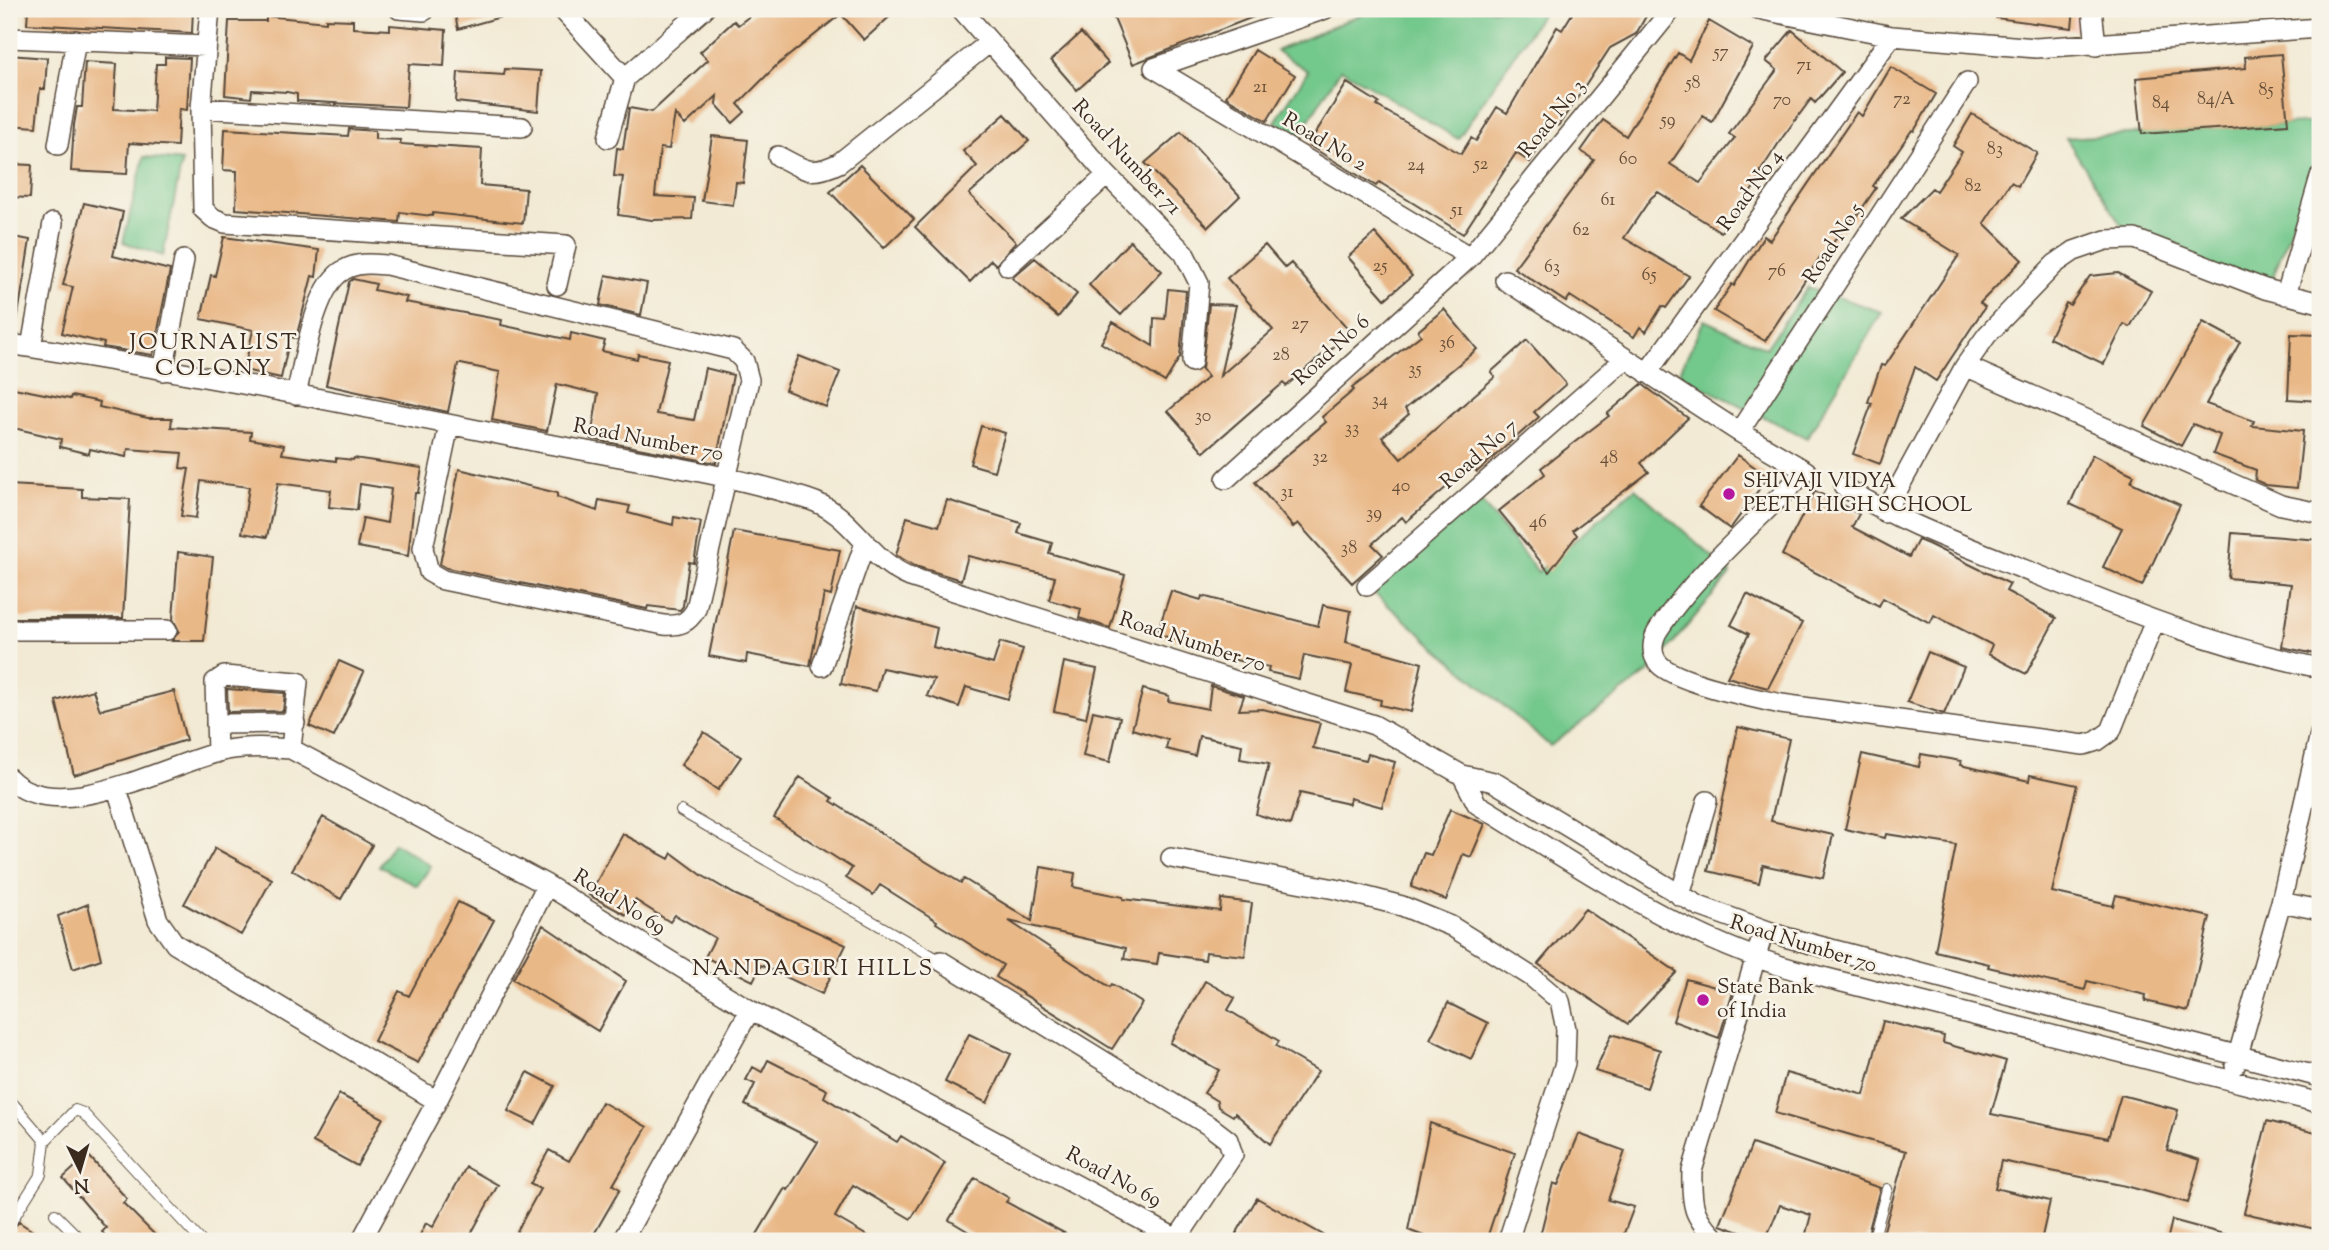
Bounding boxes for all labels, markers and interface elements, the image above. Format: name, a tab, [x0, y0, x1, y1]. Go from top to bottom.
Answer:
house number: 57	[1712, 40, 1729, 66]
house number: 71	[1796, 53, 1812, 79]
house number: 58	[1684, 71, 1701, 97]
street label: Road No 3	[1512, 74, 1594, 164]
house number: 21	[1253, 75, 1267, 101]
house number: 85	[2258, 78, 2274, 104]
house number: 72	[1893, 87, 1911, 113]
house number: 84/A	[2197, 87, 2235, 113]
house number: 70	[1773, 88, 1791, 114]
house number: 84	[2152, 91, 2170, 117]
street label: Road Number 71	[1064, 93, 1188, 223]
street label: Road No 2	[1276, 106, 1372, 180]
house number: 59	[1660, 108, 1676, 134]
house number: 83	[1987, 137, 2003, 163]
street label: Road No 4	[1711, 144, 1791, 238]
house number: 60	[1619, 147, 1637, 173]
house number: 52	[1473, 152, 1489, 178]
house number: 24	[1407, 153, 1425, 179]
house number: 82	[1964, 174, 1982, 200]
house number: 61	[1601, 188, 1615, 214]
house number: 51	[1450, 198, 1463, 224]
street label: Road No 5	[1797, 198, 1871, 290]
house number: 62	[1572, 218, 1590, 244]
house number: 25	[1373, 254, 1387, 280]
house number: 63	[1544, 255, 1560, 281]
house number: 76	[1768, 259, 1786, 285]
house number: 65	[1641, 263, 1657, 289]
street label: Road No 6	[1287, 308, 1377, 394]
house number: 27	[1291, 312, 1309, 338]
district label: JOURNALIST COLONY	[127, 327, 299, 386]
house number: 36	[1439, 331, 1455, 357]
house number: 28	[1272, 343, 1290, 369]
house number: 35	[1408, 357, 1422, 383]
house number: 34	[1372, 388, 1388, 414]
house number: 30	[1195, 404, 1211, 430]
street label: Road Number 70	[570, 412, 726, 470]
street label: Road No 7	[1434, 412, 1526, 497]
house number: 33	[1345, 416, 1359, 442]
house number: 32	[1312, 445, 1328, 471]
house number: 48	[1600, 446, 1618, 472]
place label: SHIVAJI VIDYA PEETH HIGH SCHOOL	[1743, 467, 1973, 521]
house number: 40	[1392, 474, 1410, 500]
house number: 31	[1280, 480, 1294, 506]
marker: SHIVAJI VIDYA PEETH HIGH SCHOOL	[1721, 486, 1737, 502]
house number: 39	[1366, 501, 1382, 527]
house number: 46	[1529, 510, 1547, 536]
house number: 38	[1341, 536, 1357, 562]
street label: Road Number 70	[1115, 605, 1269, 681]
street label: Road No 69	[567, 863, 671, 943]
street label: Road Number 70	[1726, 908, 1880, 982]
district label: NANDAGIRI HILLS	[692, 953, 934, 986]
place label: State Bank of India	[1717, 973, 1815, 1027]
marker: State Bank of India	[1695, 992, 1711, 1008]
north arrow	[46, 1134, 116, 1204]
street label: Road No 69	[1060, 1140, 1166, 1216]
text: N	[73, 1170, 90, 1199]

